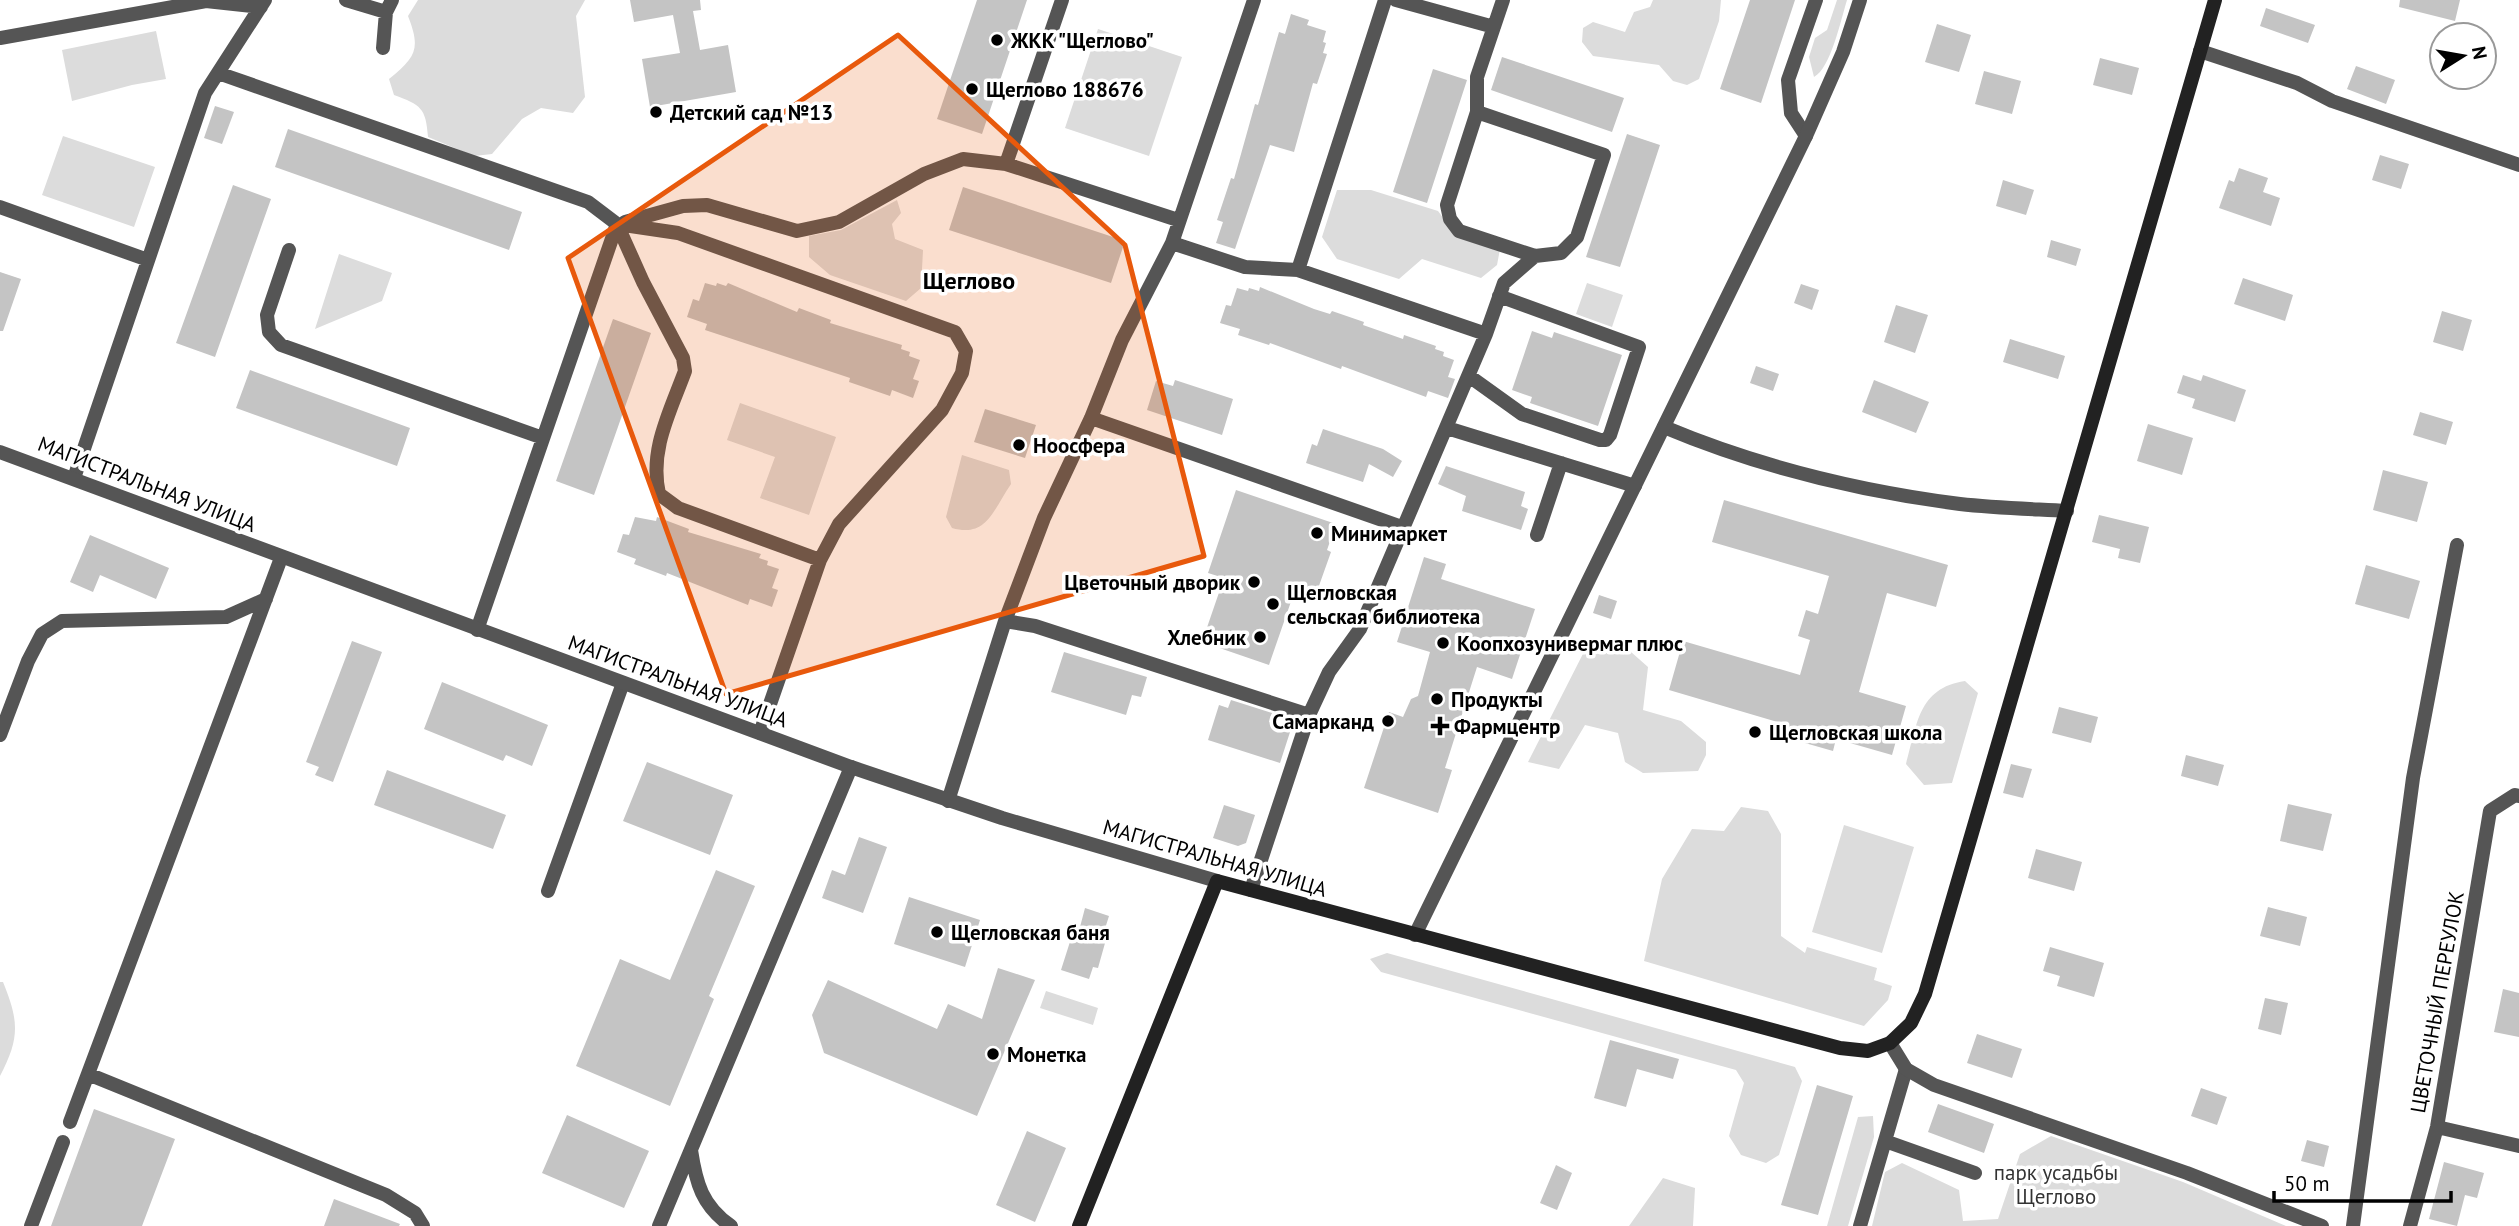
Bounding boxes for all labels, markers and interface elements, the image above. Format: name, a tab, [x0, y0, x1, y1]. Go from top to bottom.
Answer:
north arrow	[2428, 21, 2498, 91]
place label: ЖКК "Щеглово"	[1010, 27, 1154, 54]
marker: ЖКК "Щеглово"	[989, 32, 1005, 48]
text: N	[2467, 44, 2493, 61]
place label: Щеглово 188676	[986, 76, 1144, 103]
marker: Щеглово 188676	[964, 81, 980, 97]
place label: Детский сад №13	[670, 99, 833, 126]
marker: Детский сад №13	[648, 104, 664, 120]
district label: Щеглово	[923, 265, 1015, 296]
street label: МАГИСТРАЛЬНАЯ УЛИЦА	[34, 430, 261, 538]
place label: Ноосфера	[1033, 432, 1125, 459]
marker: Ноосфера	[1011, 437, 1027, 453]
place label: Минимаркет	[1331, 520, 1447, 547]
marker: Минимаркет	[1309, 525, 1325, 541]
place label: Цветочный дворик	[1064, 569, 1241, 596]
marker: Цветочный дворик	[1246, 574, 1262, 590]
place label: Щегловская сельская библиотека	[1287, 579, 1480, 630]
marker: Щегловская сельская библиотека	[1265, 596, 1281, 612]
place label: Хлебник	[1167, 624, 1247, 651]
street label: МАГИСТРАЛЬНАЯ УЛИЦА	[565, 629, 792, 734]
marker: Хлебник	[1252, 629, 1268, 645]
place label: Коопхозунивермаг плюс	[1457, 630, 1683, 657]
marker: Коопхозунивермаг плюс	[1435, 635, 1451, 651]
place label: Продукты	[1451, 686, 1543, 713]
marker: Продукты	[1429, 691, 1445, 707]
place label: Самарканд	[1272, 708, 1374, 735]
marker: Самарканд	[1380, 713, 1396, 729]
place label: Фармцентр	[1454, 713, 1560, 740]
marker: Фармцентр	[1432, 718, 1448, 734]
place label: Щегловская школа	[1769, 719, 1943, 746]
marker: Щегловская школа	[1747, 724, 1763, 740]
street label: МАГИСТРАЛЬНАЯ УЛИЦА	[1100, 813, 1331, 903]
street label: ЦВЕТОЧНЫЙ ПЕРЕУЛОК	[2404, 889, 2470, 1115]
place label: Щегловская баня	[951, 919, 1110, 946]
marker: Щегловская баня	[929, 924, 945, 940]
place label: Монетка	[1007, 1041, 1087, 1068]
marker: Монетка	[985, 1046, 1001, 1062]
park label: парк усадьбы Щеглово	[1994, 1159, 2118, 1210]
scale bar	[2274, 1160, 2451, 1204]
text: 50 m	[2284, 1170, 2330, 1197]

